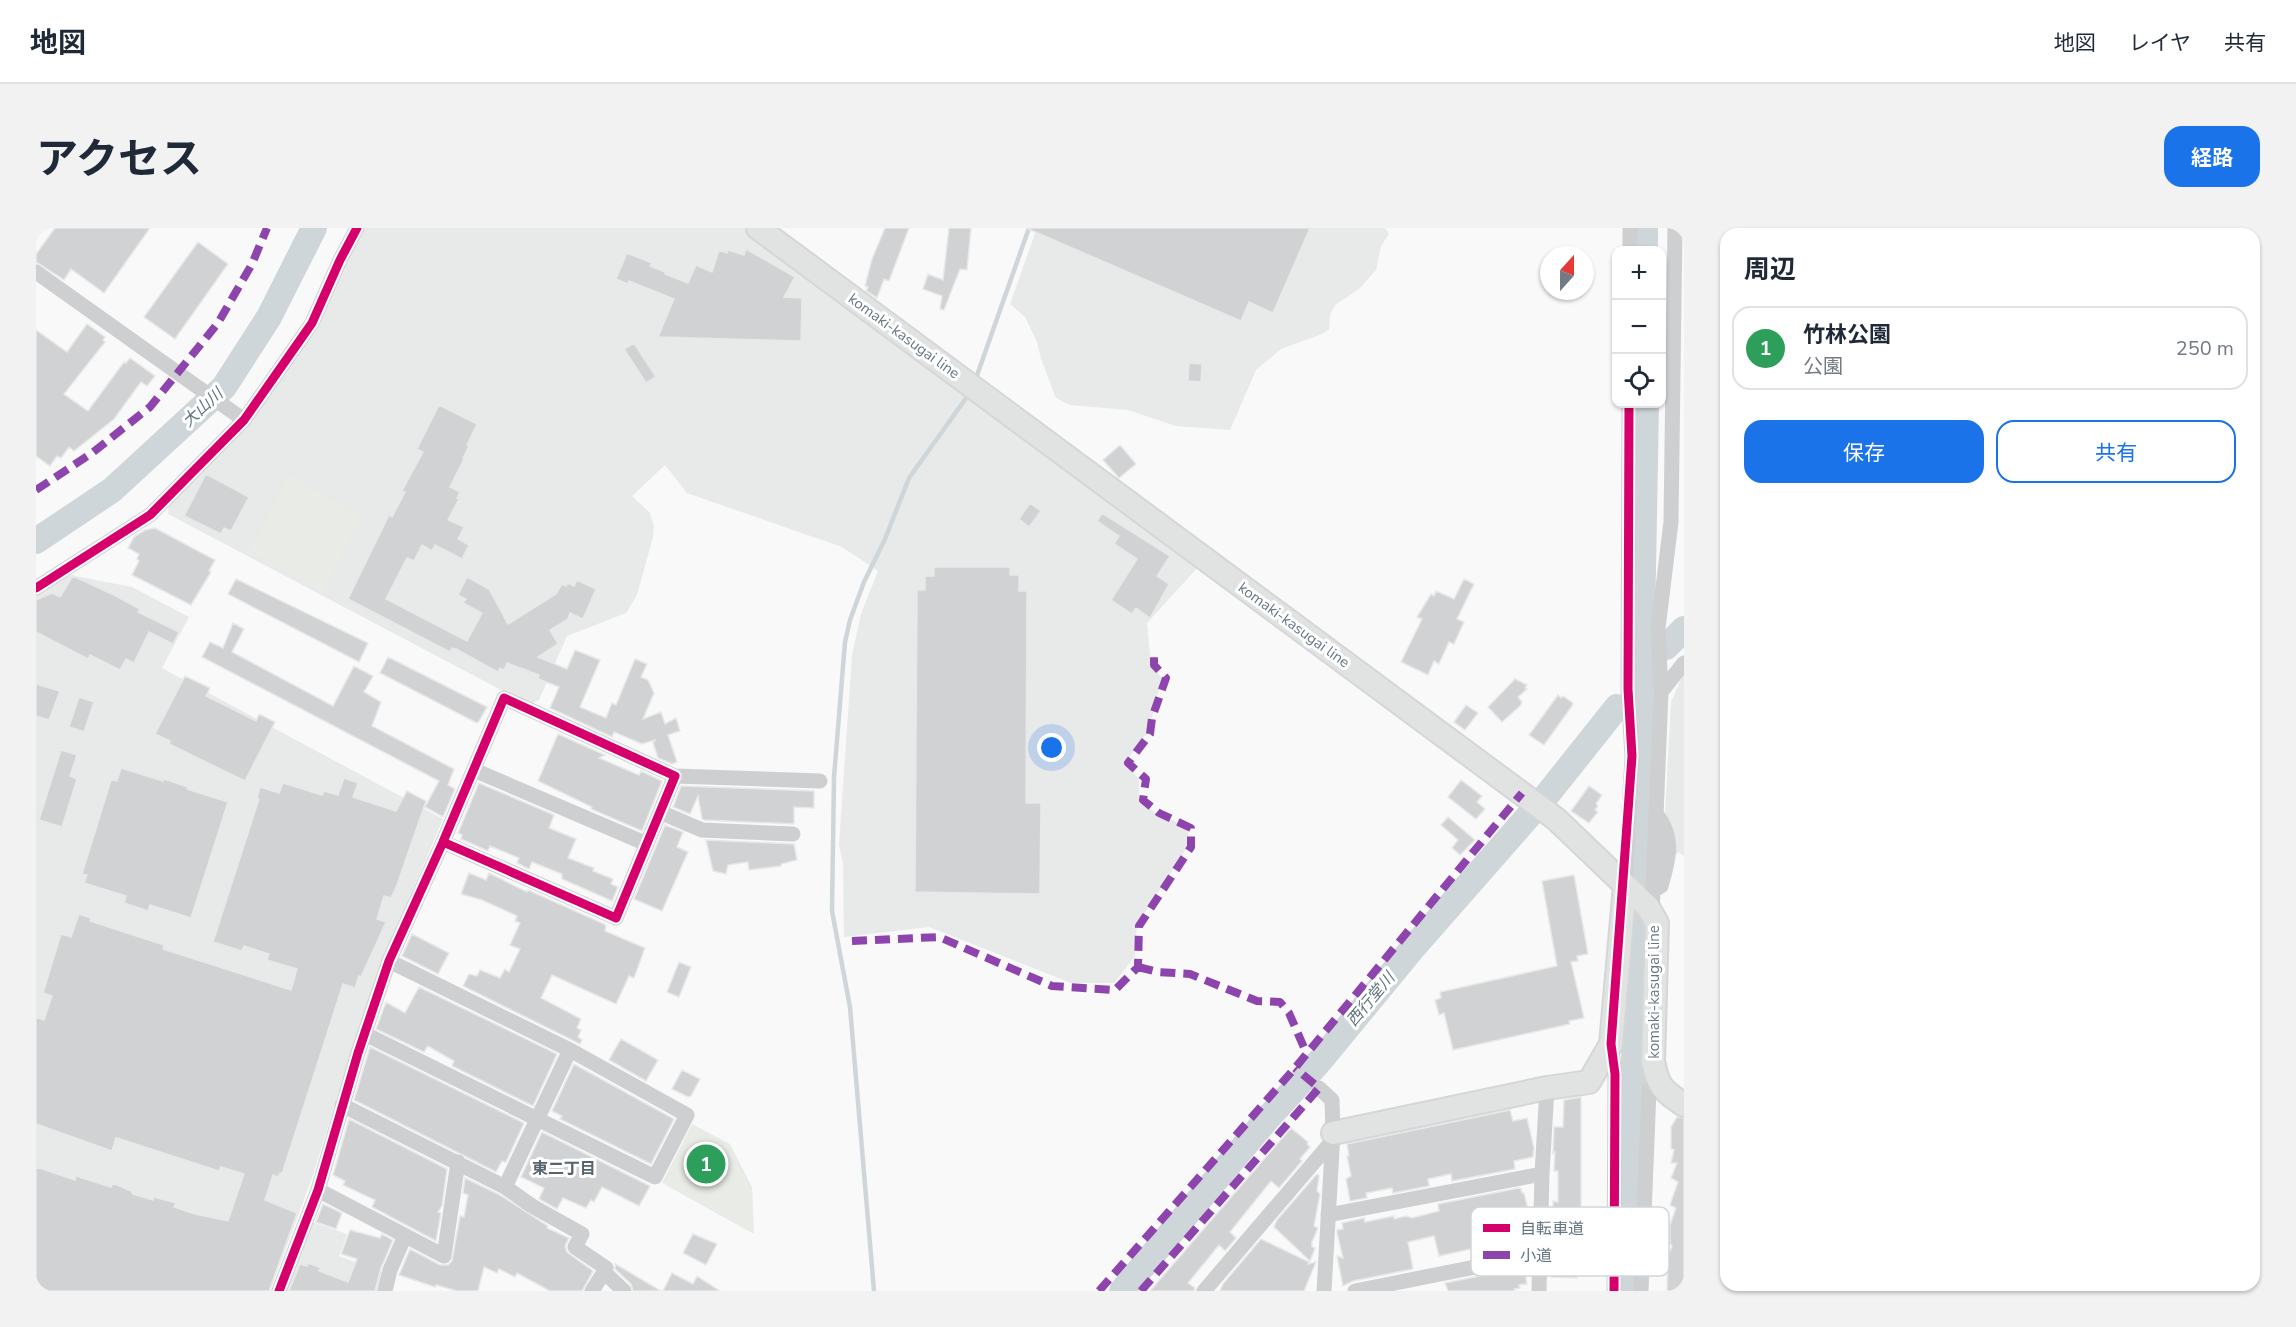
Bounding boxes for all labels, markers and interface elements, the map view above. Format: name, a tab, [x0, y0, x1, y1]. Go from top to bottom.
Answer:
text: 地図	[30, 24, 86, 62]
text: 地図	[2054, 29, 2096, 57]
text: レイヤ	[2129, 29, 2191, 57]
text: 共有	[2224, 29, 2266, 57]
button: 経路	[2164, 126, 2260, 187]
text: アクセス	[36, 131, 202, 188]
north arrow	[1540, 246, 1594, 300]
map controls	[1612, 246, 1666, 408]
button: +	[1612, 246, 1666, 300]
text: 周辺	[1744, 252, 1796, 287]
street label: komaki-kasugai line	[844, 289, 964, 383]
button: −	[1612, 300, 1666, 354]
text: 竹林公園	[1803, 320, 1891, 350]
text: 1	[1760, 335, 1772, 362]
text: 250 m	[2176, 335, 2234, 362]
text: 公園	[1803, 353, 1843, 380]
button: locate	[1612, 354, 1666, 408]
water label: 大山川	[178, 382, 229, 432]
button: 保存	[1744, 420, 1984, 483]
button: 共有	[1996, 420, 2236, 483]
street label: komaki-kasugai line	[1234, 578, 1354, 672]
your location	[1037, 733, 1066, 762]
street label: komaki-kasugai line	[1644, 925, 1664, 1059]
water label: 西行堂川	[1342, 967, 1401, 1031]
pin: 1	[686, 1142, 726, 1186]
district label: 東二丁目	[532, 1158, 596, 1180]
legend	[1471, 1207, 1669, 1276]
text: 自転車道	[1520, 1218, 1584, 1240]
text: 小道	[1520, 1245, 1552, 1267]

